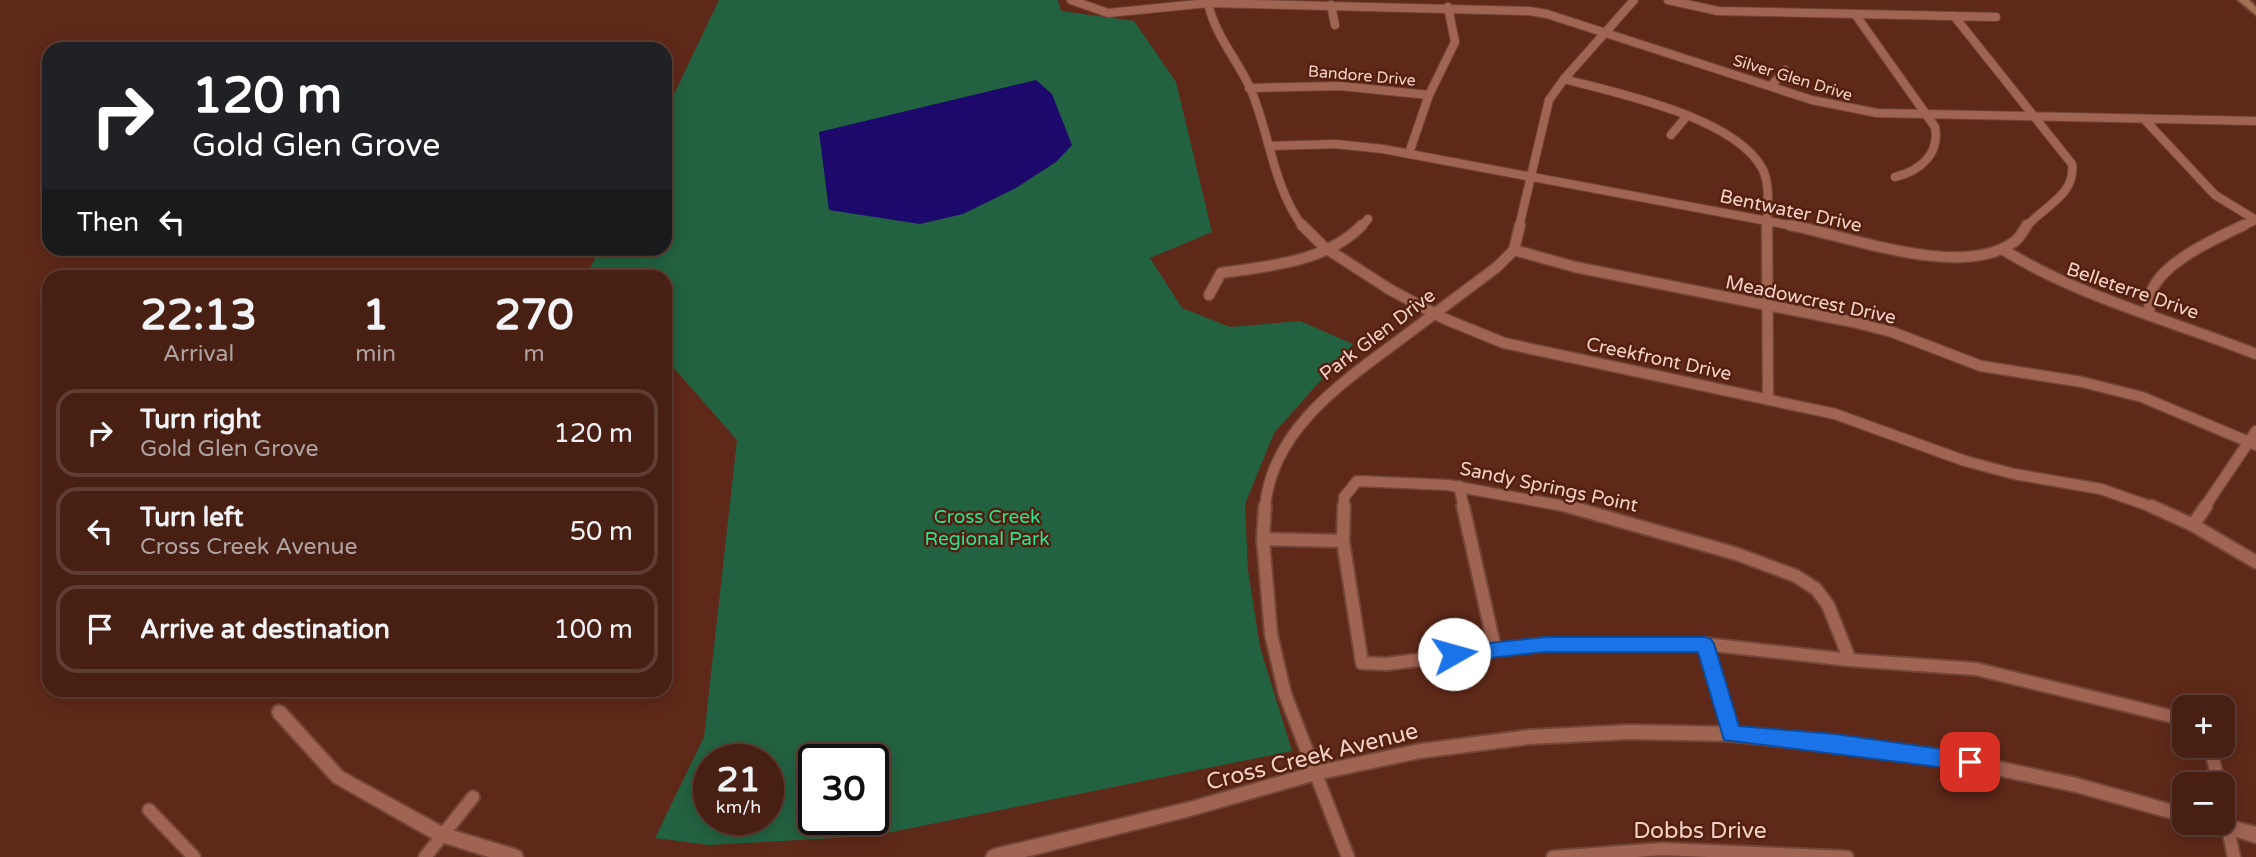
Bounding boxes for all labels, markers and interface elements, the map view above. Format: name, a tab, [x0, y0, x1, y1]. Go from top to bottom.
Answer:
street label: Silver Glen Drive	[1731, 50, 1855, 106]
street label: Bandore Drive	[1307, 61, 1417, 91]
text: 120 m	[192, 67, 342, 126]
icon: right	[77, 70, 168, 161]
text: Gold Glen Grove	[192, 127, 440, 165]
street label: Bentwater Drive	[1718, 185, 1864, 237]
icon: left	[153, 203, 191, 241]
text: Then	[77, 207, 139, 238]
street label: Belleterre Drive	[2064, 258, 2202, 324]
street label: Meadowcrest Drive	[1724, 271, 1898, 329]
street label: Park Glen Drive	[1316, 284, 1440, 385]
text: 22:13	[140, 290, 257, 341]
text: 1	[362, 290, 389, 341]
text: 270	[494, 290, 574, 341]
street label: Creekfront Drive	[1584, 333, 1734, 385]
text: Arrival	[163, 340, 234, 368]
text: min	[355, 340, 396, 368]
text: m	[523, 340, 545, 368]
text: Turn right	[140, 404, 261, 435]
icon: right	[81, 414, 119, 452]
text: 120 m	[553, 418, 633, 449]
text: Gold Glen Grove	[140, 435, 319, 463]
street label: Sandy Springs Point	[1458, 457, 1640, 517]
text: Turn left	[140, 502, 243, 533]
park label: Cross Creek Regional Park	[924, 506, 1050, 550]
icon: left	[81, 512, 119, 550]
text: 50 m	[570, 516, 633, 547]
text: Cross Creek Avenue	[140, 533, 358, 561]
icon: arrive	[81, 610, 119, 648]
text: Arrive at destination	[140, 614, 390, 645]
text: 100 m	[553, 614, 633, 645]
position arrow	[1417, 617, 1491, 691]
map controls	[2172, 695, 2235, 835]
button: +	[2172, 695, 2235, 758]
street label: Cross Creek Avenue	[1203, 717, 1421, 797]
pin	[1940, 732, 2000, 792]
icon: arrive	[1951, 743, 1989, 781]
speed limit sign: 30	[798, 744, 889, 835]
text: 21	[717, 759, 760, 801]
button: −	[2172, 772, 2235, 835]
text: km/h	[716, 796, 761, 818]
street label: Dobbs Drive	[1633, 817, 1767, 845]

